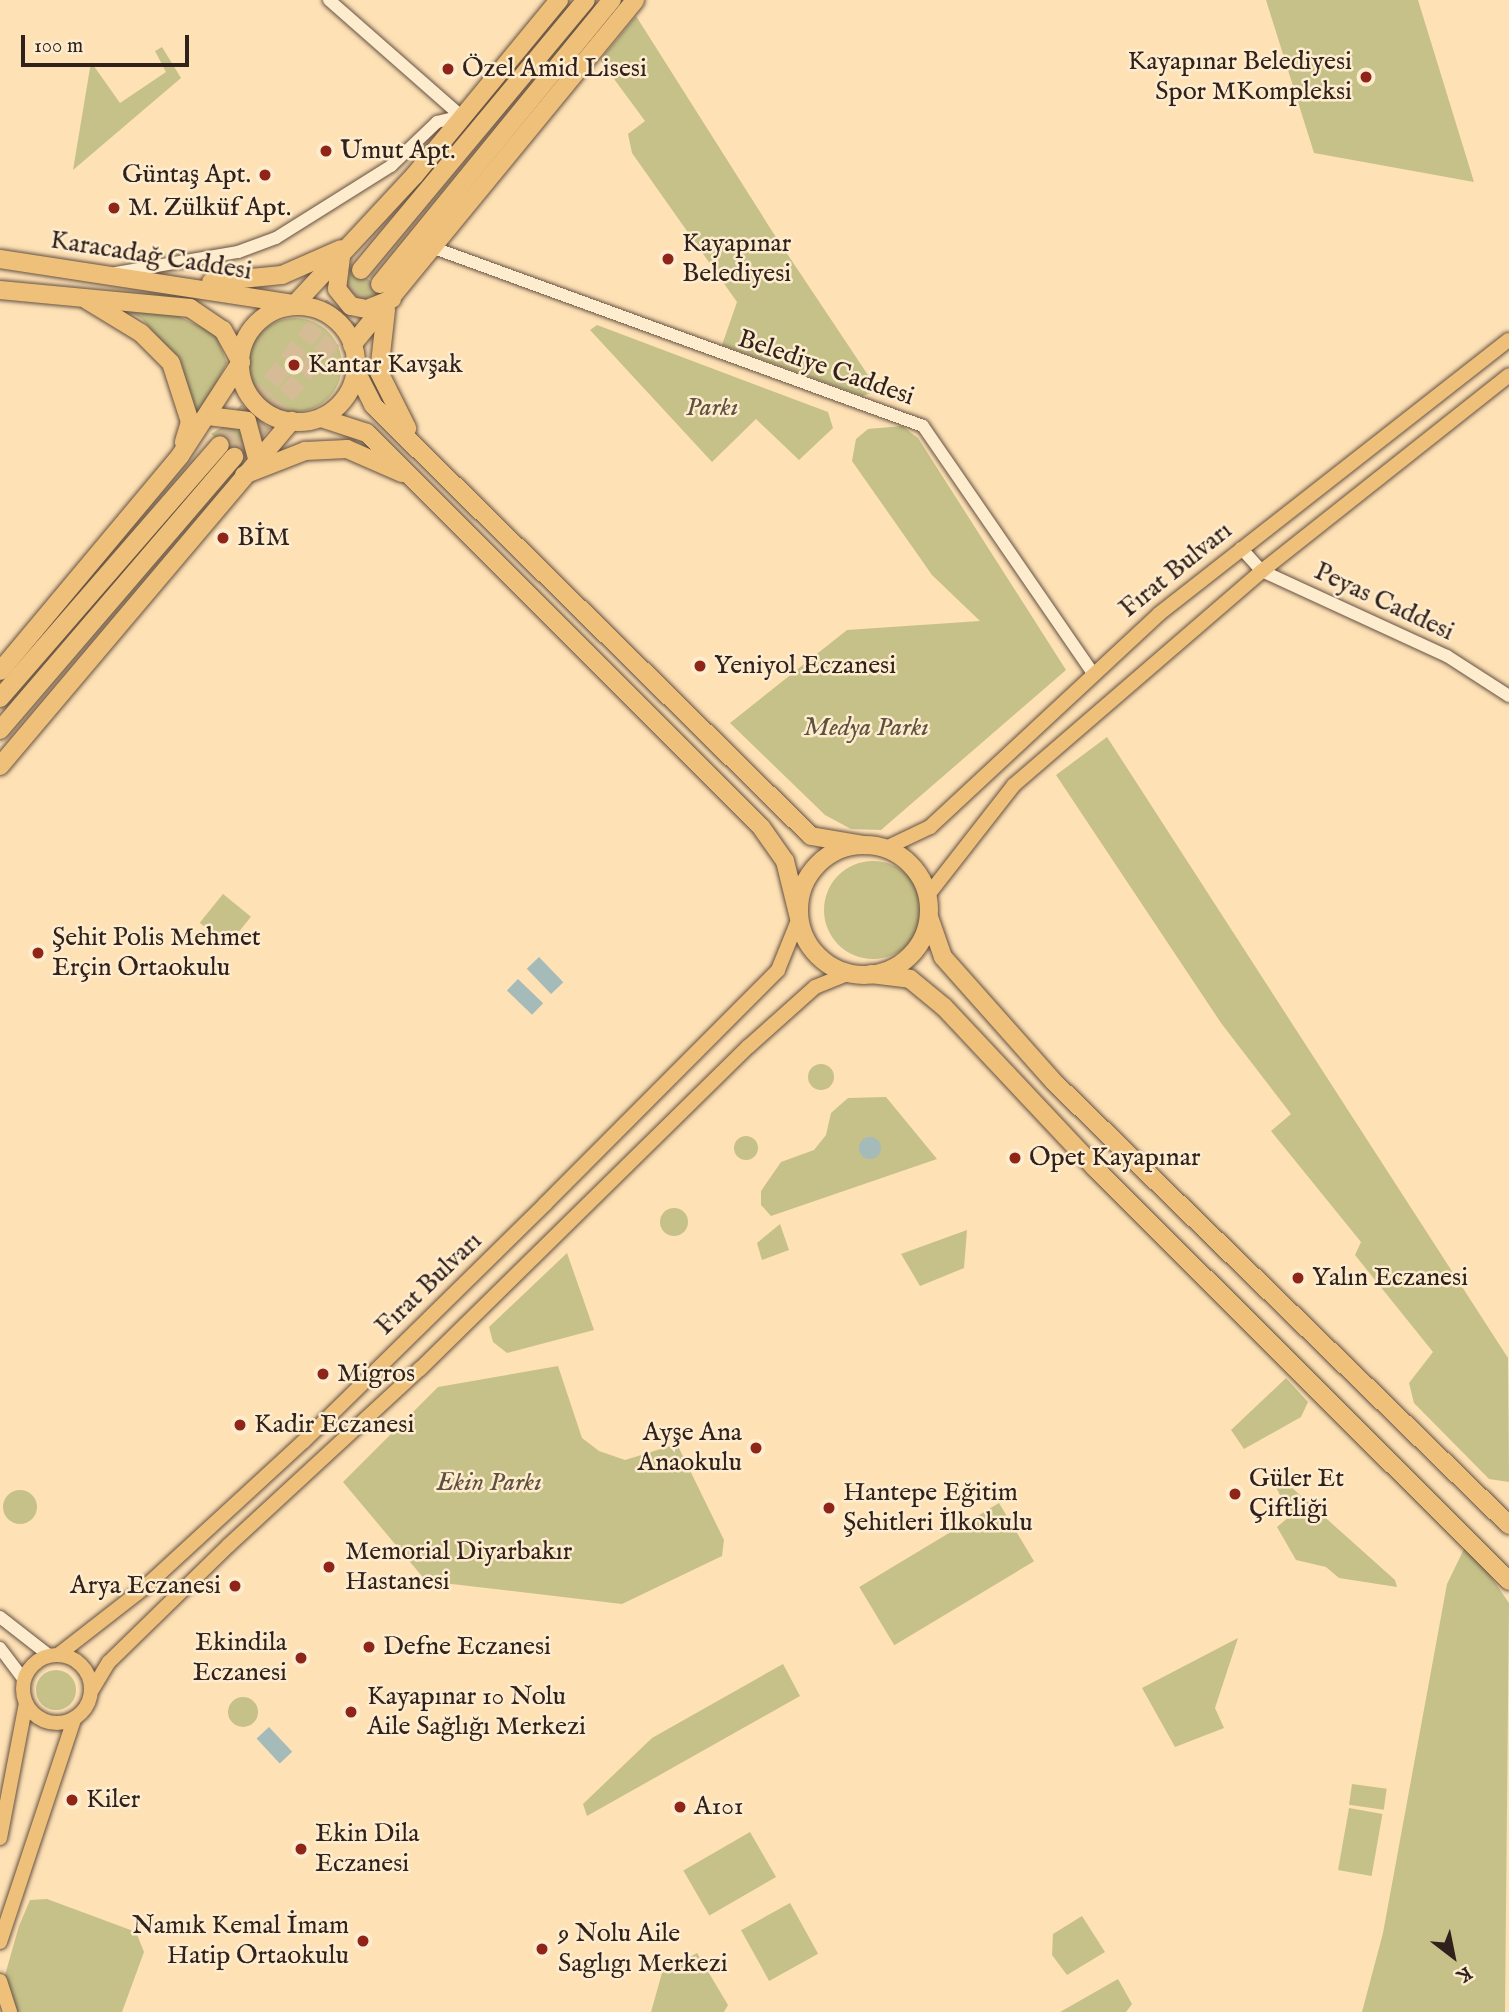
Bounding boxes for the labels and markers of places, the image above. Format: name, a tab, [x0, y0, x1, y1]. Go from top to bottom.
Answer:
place label: Kayapınar Belediyesi Spor MKompleksi	[1128, 46, 1352, 108]
place label: Özel Amid Lisesi	[462, 53, 647, 85]
marker: Özel Amid Lisesi	[440, 61, 456, 77]
marker: Kayapınar Belediyesi Spor MKompleksi	[1358, 69, 1374, 85]
place label: Umut Apt.	[340, 135, 455, 167]
marker: Umut Apt.	[318, 143, 334, 159]
place label: Güntaş Apt.	[122, 159, 251, 191]
marker: Güntaş Apt.	[257, 167, 273, 183]
place label: M. Zülküf Apt.	[128, 192, 291, 224]
marker: M. Zülküf Apt.	[106, 200, 122, 216]
place label: Kayapınar Belediyesi	[682, 228, 791, 290]
marker: Kayapınar Belediyesi	[660, 251, 676, 267]
place label: Kantar Kavşak	[308, 349, 463, 381]
marker: Kantar Kavşak	[286, 357, 302, 373]
place label: BİM	[237, 522, 290, 554]
marker: BİM	[215, 530, 231, 546]
place label: Yeniyol Eczanesi	[714, 650, 896, 682]
marker: Yeniyol Eczanesi	[692, 658, 708, 674]
place label: Şehit Polis Mehmet Erçin Ortaokulu	[52, 922, 261, 984]
marker: Şehit Polis Mehmet Erçin Ortaokulu	[30, 945, 46, 961]
place label: Opet Kayapınar	[1029, 1142, 1200, 1174]
marker: Opet Kayapınar	[1007, 1150, 1023, 1166]
place label: Yalın Eczanesi	[1312, 1262, 1468, 1294]
marker: Yalın Eczanesi	[1290, 1270, 1306, 1286]
place label: Migros	[337, 1358, 415, 1390]
marker: Migros	[315, 1366, 331, 1382]
place label: Kadir Eczanesi	[254, 1409, 414, 1441]
marker: Kadir Eczanesi	[232, 1417, 248, 1433]
place label: Ayşe Ana Anaokulu	[638, 1417, 742, 1478]
marker: Ayşe Ana Anaokulu	[748, 1440, 764, 1456]
place label: Güler Et Çiftliği	[1249, 1463, 1344, 1524]
place label: Hantepe Eğitim Şehitleri İlkokulu	[843, 1477, 1033, 1538]
marker: Güler Et Çiftliği	[1227, 1486, 1243, 1502]
marker: Hantepe Eğitim Şehitleri İlkokulu	[821, 1500, 837, 1516]
place label: Memorial Diyarbakır Hastanesi	[345, 1536, 572, 1598]
marker: Memorial Diyarbakır Hastanesi	[319, 1557, 339, 1577]
place label: Arya Eczanesi	[70, 1570, 221, 1602]
marker: Arya Eczanesi	[227, 1578, 243, 1594]
place label: Ekindila Eczanesi	[193, 1627, 287, 1688]
place label: Defne Eczanesi	[383, 1631, 551, 1663]
marker: Defne Eczanesi	[361, 1639, 377, 1655]
marker: Ekindila Eczanesi	[293, 1650, 309, 1666]
place label: Kayapınar 10 Nolu Aile Sağlığı Merkezi	[367, 1681, 586, 1742]
marker: Kayapınar 10 Nolu Aile Sağlığı Merkezi	[341, 1702, 361, 1722]
place label: Kiler	[86, 1784, 140, 1816]
place label: A101	[694, 1791, 743, 1823]
marker: Kiler	[64, 1792, 80, 1808]
marker: A101	[672, 1799, 688, 1815]
place label: Ekin Dila Eczanesi	[315, 1818, 420, 1880]
marker: Ekin Dila Eczanesi	[293, 1841, 309, 1857]
place label: Namık Kemal İmam Hatip Ortaokulu	[132, 1910, 349, 1972]
place label: 9 Nolu Aile Saglıgı Merkezi	[558, 1918, 728, 1980]
marker: Namık Kemal İmam Hatip Ortaokulu	[355, 1933, 371, 1949]
marker: 9 Nolu Aile Saglıgı Merkezi	[532, 1939, 552, 1959]

